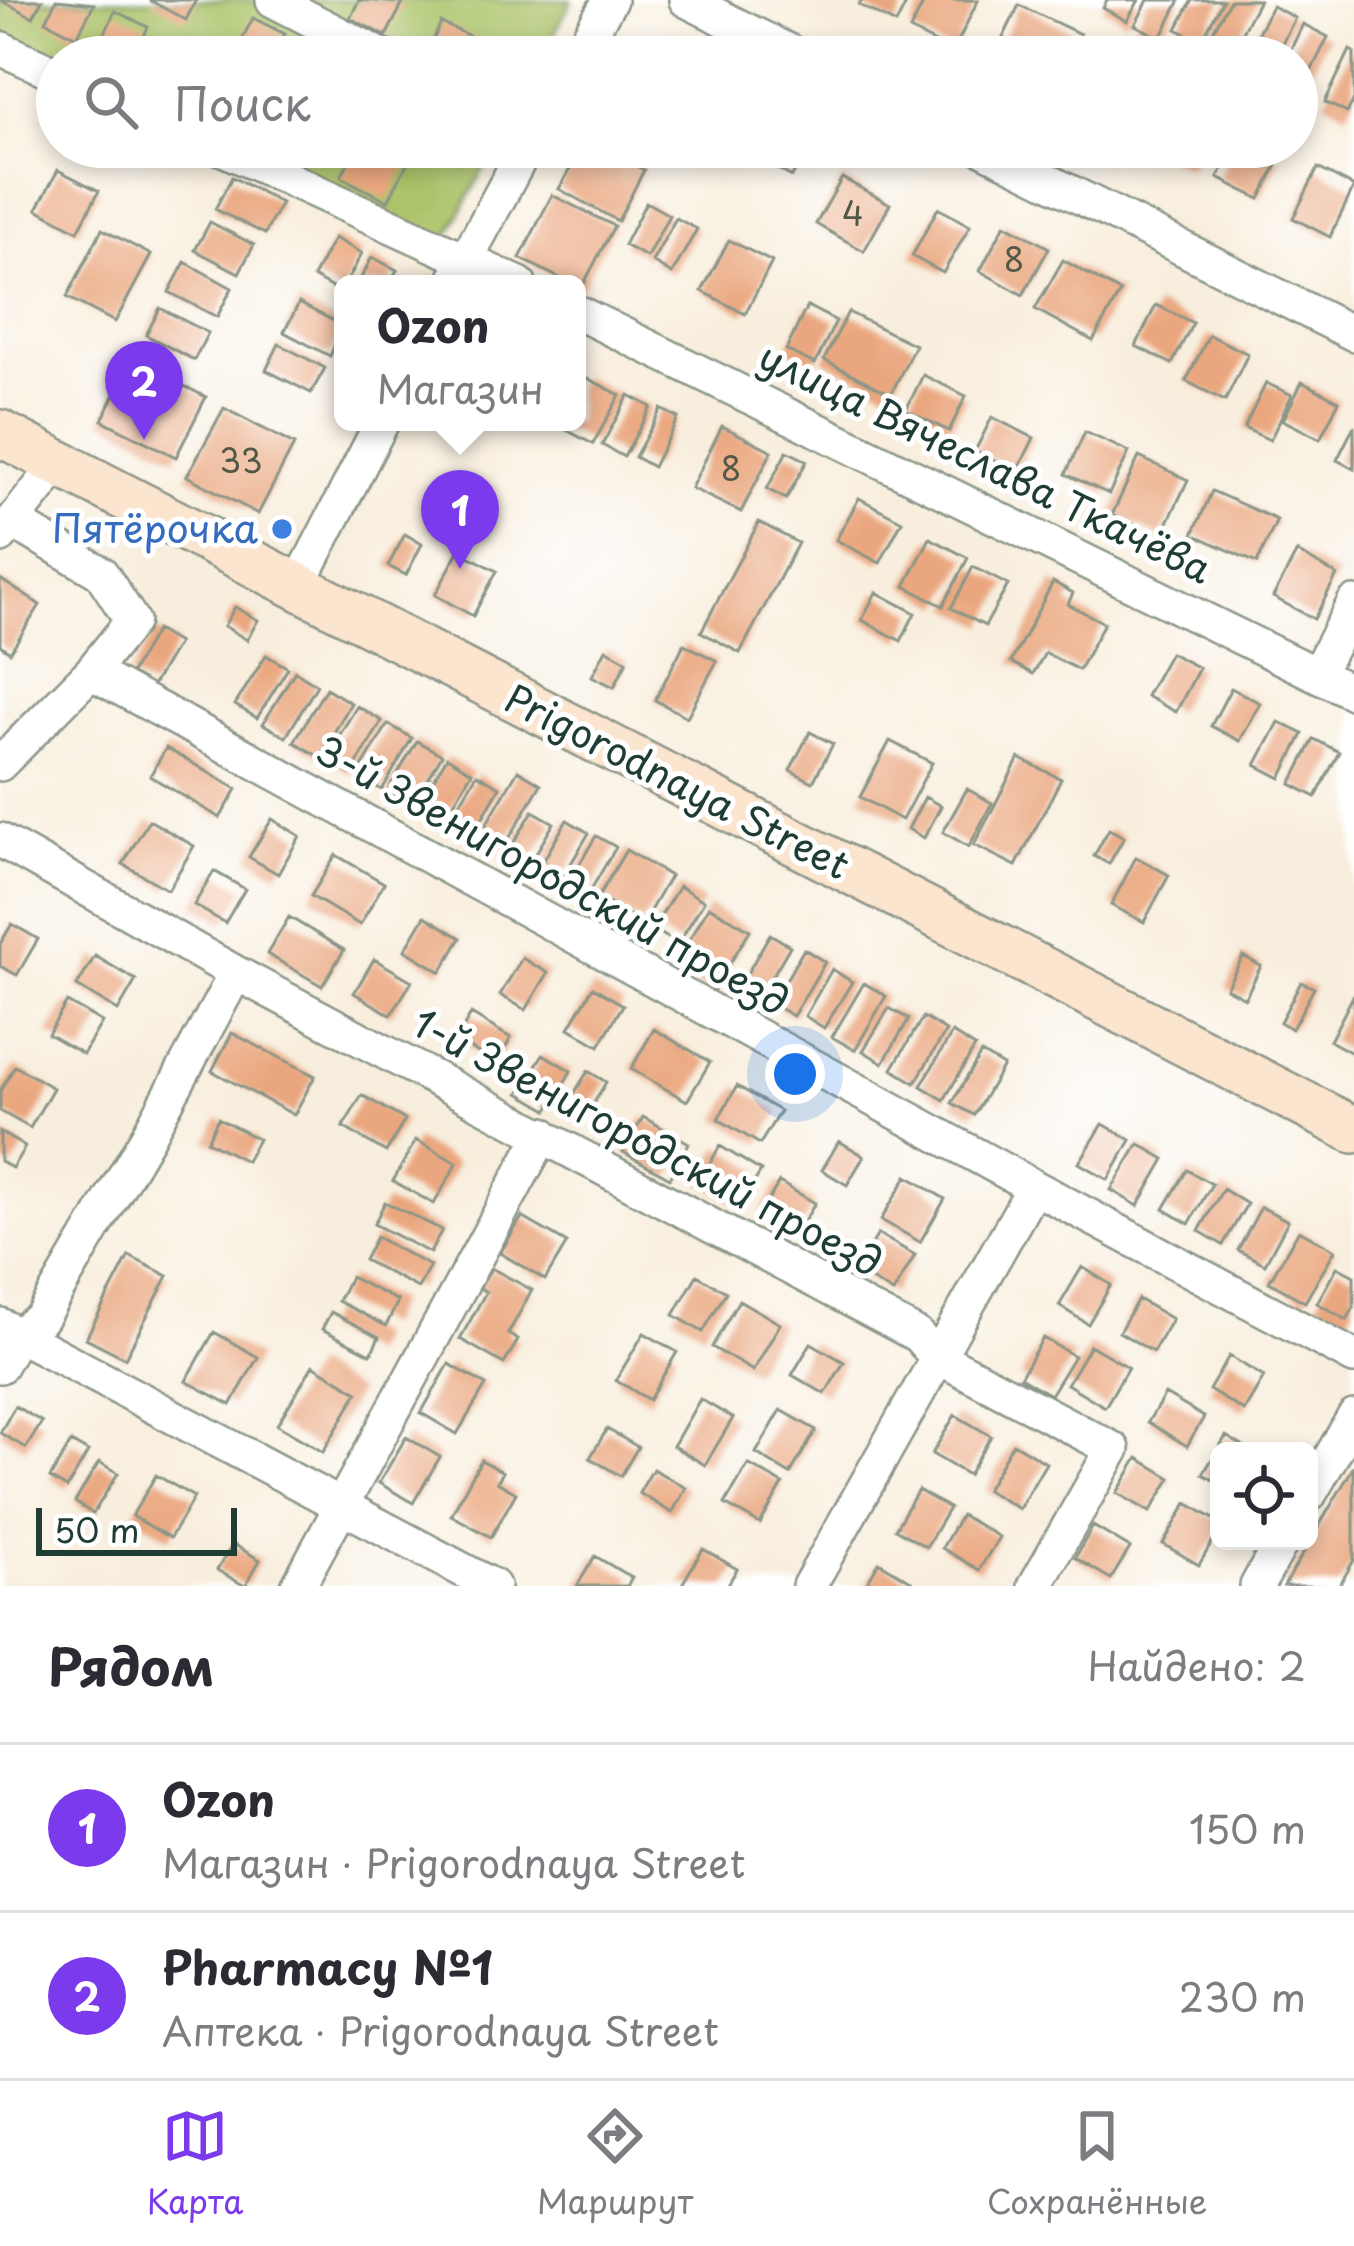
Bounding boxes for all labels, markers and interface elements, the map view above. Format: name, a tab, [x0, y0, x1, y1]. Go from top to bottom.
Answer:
search box	[36, 36, 1318, 168]
text: Поиск	[174, 68, 311, 136]
icon: search	[78, 69, 144, 135]
house number: 4	[842, 187, 864, 237]
house number: 8	[1004, 233, 1024, 283]
popup	[334, 275, 586, 431]
text: Ozon	[376, 290, 490, 358]
street label: улица Вячеслава Ткачёва	[750, 325, 1223, 597]
pin: 2	[105, 341, 183, 440]
text: Магазин	[376, 358, 544, 417]
house number: 33	[219, 434, 263, 484]
house number: 8	[721, 442, 741, 492]
pin: 1	[421, 470, 499, 569]
place label: Пятёрочка	[52, 497, 258, 556]
marker: Пятёрочка	[269, 516, 295, 542]
street label: Prigorodnaya Street	[496, 667, 861, 892]
street label: 3-й Звенигородский проезд	[306, 719, 800, 1029]
street label: 1-й Звенигородский проезд	[403, 992, 893, 1290]
your location	[765, 1044, 825, 1104]
map controls	[1210, 1442, 1318, 1550]
button: locate	[1210, 1442, 1318, 1550]
scale bar	[36, 1502, 237, 1555]
text: 50 m	[54, 1504, 140, 1554]
text: Рядом	[48, 1626, 214, 1703]
text: Найдено: 2	[1087, 1635, 1306, 1694]
text: Ozon	[162, 1764, 275, 1832]
text: 1	[78, 1798, 96, 1857]
text: 150 m	[1189, 1798, 1306, 1857]
text: Магазин · Prigorodnaya Street	[162, 1832, 745, 1891]
text: Pharmacy №1	[162, 1932, 493, 2000]
text: 2	[73, 1966, 101, 2025]
text: 230 m	[1179, 1966, 1306, 2025]
text: Аптека · Prigorodnaya Street	[162, 2000, 719, 2059]
tab: Карта	[147, 2103, 244, 2225]
tab: Маршрут	[537, 2103, 693, 2225]
tab: Сохранённые	[987, 2103, 1207, 2225]

